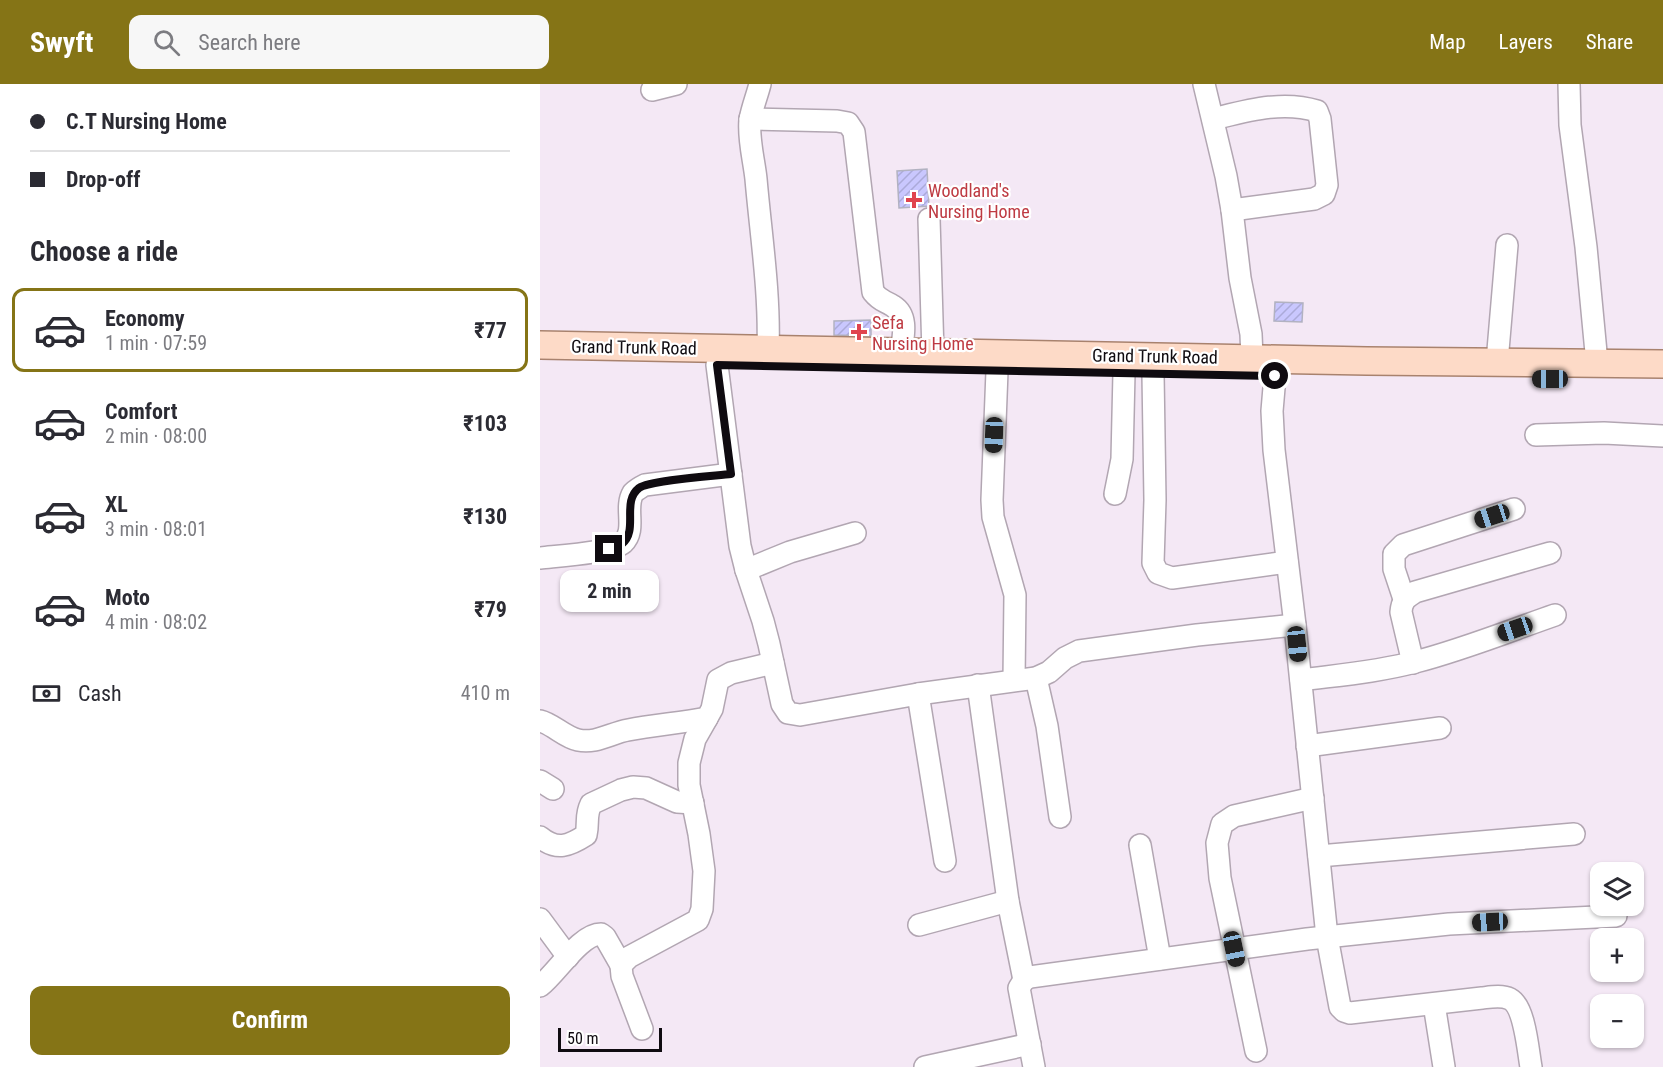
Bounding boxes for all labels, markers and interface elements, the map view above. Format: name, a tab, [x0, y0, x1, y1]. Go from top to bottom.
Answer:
search box	[129, 15, 549, 69]
text: Swyft	[30, 26, 93, 59]
icon: search	[150, 26, 183, 59]
text: Search here	[198, 30, 301, 55]
text: Map	[1429, 30, 1466, 54]
text: Layers	[1499, 30, 1553, 54]
text: Share	[1586, 30, 1633, 54]
text: C.T Nursing Home	[66, 109, 227, 134]
text: Drop-off	[66, 167, 140, 192]
place label: Woodland's Nursing Home	[928, 180, 1030, 222]
marker: Woodland's Nursing Home	[905, 191, 923, 209]
text: Choose a ride	[30, 236, 178, 268]
icon: car	[33, 303, 87, 357]
text: Economy	[105, 306, 185, 331]
place label: Sefa Nursing Home	[872, 312, 974, 354]
text: ₹77	[474, 318, 507, 343]
marker: Sefa Nursing Home	[850, 323, 868, 341]
text: 1 min · 07:59	[105, 331, 207, 355]
street label: Grand Trunk Road	[571, 335, 697, 359]
street label: Grand Trunk Road	[1092, 344, 1218, 368]
route start	[1261, 362, 1288, 389]
car	[1532, 370, 1568, 388]
icon: car	[33, 396, 87, 450]
text: Comfort	[105, 399, 178, 424]
text: ₹103	[463, 411, 507, 436]
car	[984, 417, 1004, 453]
text: 2 min · 08:00	[105, 424, 207, 448]
icon: car	[33, 489, 87, 543]
text: XL	[105, 492, 128, 517]
car	[1472, 502, 1512, 530]
text: ₹130	[463, 504, 507, 529]
text: 3 min · 08:01	[105, 517, 207, 541]
route end	[595, 535, 622, 562]
callout: 2 min	[560, 570, 658, 612]
text: 2 min	[587, 579, 632, 603]
icon: car	[33, 582, 87, 636]
text: Moto	[105, 585, 150, 610]
text: ₹79	[474, 597, 507, 622]
text: 4 min · 08:02	[105, 610, 207, 634]
car	[1495, 615, 1535, 643]
car	[1286, 625, 1308, 663]
icon: cash	[30, 677, 63, 710]
text: Cash	[78, 681, 122, 706]
text: 410 m	[461, 681, 510, 705]
map controls	[1590, 862, 1644, 1048]
button: layers	[1590, 862, 1644, 916]
car	[1472, 912, 1508, 932]
button: +	[1590, 928, 1644, 982]
car	[1221, 930, 1247, 968]
button: Confirm	[30, 986, 510, 1055]
button: −	[1590, 994, 1644, 1048]
scale bar	[558, 1025, 662, 1052]
text: 50 m	[567, 1029, 599, 1048]

